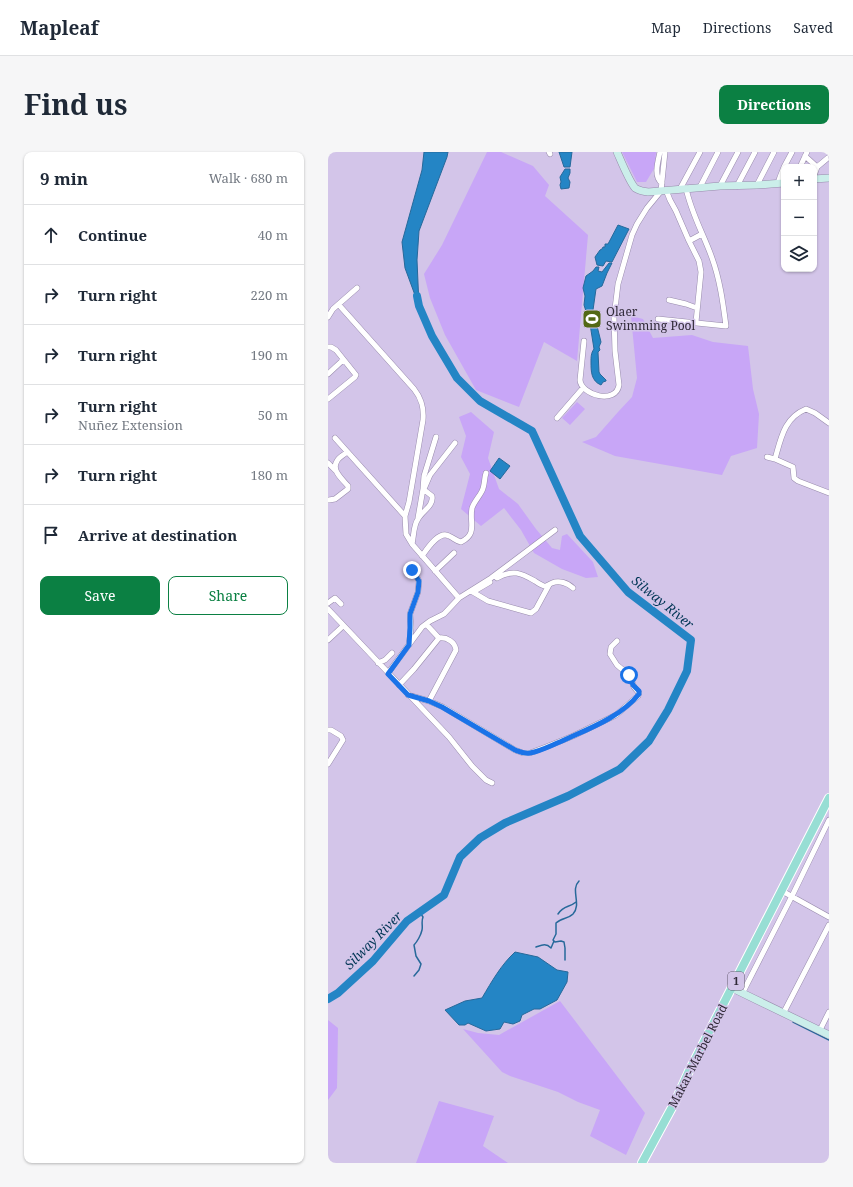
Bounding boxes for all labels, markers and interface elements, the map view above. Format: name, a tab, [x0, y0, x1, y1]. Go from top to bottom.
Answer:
text: Mapleaf	[20, 15, 98, 41]
text: Map	[651, 18, 681, 37]
text: Directions	[703, 18, 771, 37]
text: Saved	[793, 18, 833, 37]
text: Find us	[24, 85, 128, 123]
button: Directions	[719, 85, 829, 124]
map controls	[781, 164, 817, 272]
button: +	[781, 164, 817, 200]
text: 9 min	[40, 167, 88, 190]
text: Walk · 680 m	[209, 169, 288, 187]
button: −	[781, 200, 817, 236]
icon: ahead	[40, 224, 62, 246]
text: Continue	[78, 225, 147, 245]
text: 40 m	[258, 226, 288, 244]
button: layers	[781, 236, 817, 272]
icon: right	[40, 284, 62, 306]
text: Turn right	[78, 285, 157, 305]
text: 220 m	[251, 286, 288, 304]
place label: Olaer Swimming Pool	[606, 303, 696, 334]
sports icon: Olaer Swimming Pool	[581, 308, 603, 330]
icon: right	[40, 344, 62, 366]
text: Turn right	[78, 345, 157, 365]
text: 190 m	[251, 346, 288, 364]
text: Turn right	[78, 396, 157, 416]
icon: right	[40, 404, 62, 426]
text: 50 m	[258, 406, 288, 424]
text: Nuñez Extension	[78, 416, 183, 434]
icon: right	[40, 464, 62, 486]
text: Turn right	[78, 465, 157, 485]
text: 180 m	[251, 466, 288, 484]
icon: arrive	[40, 524, 62, 546]
text: Arrive at destination	[78, 525, 237, 545]
route end	[403, 561, 421, 579]
water label: Silway River	[628, 571, 699, 633]
button: Save	[40, 576, 160, 615]
button: Share	[168, 576, 288, 615]
route start	[620, 666, 638, 684]
water label: Silway River	[340, 906, 407, 973]
road number: 1	[728, 972, 744, 990]
street label: Makar-Marbel Road	[664, 1000, 731, 1111]

